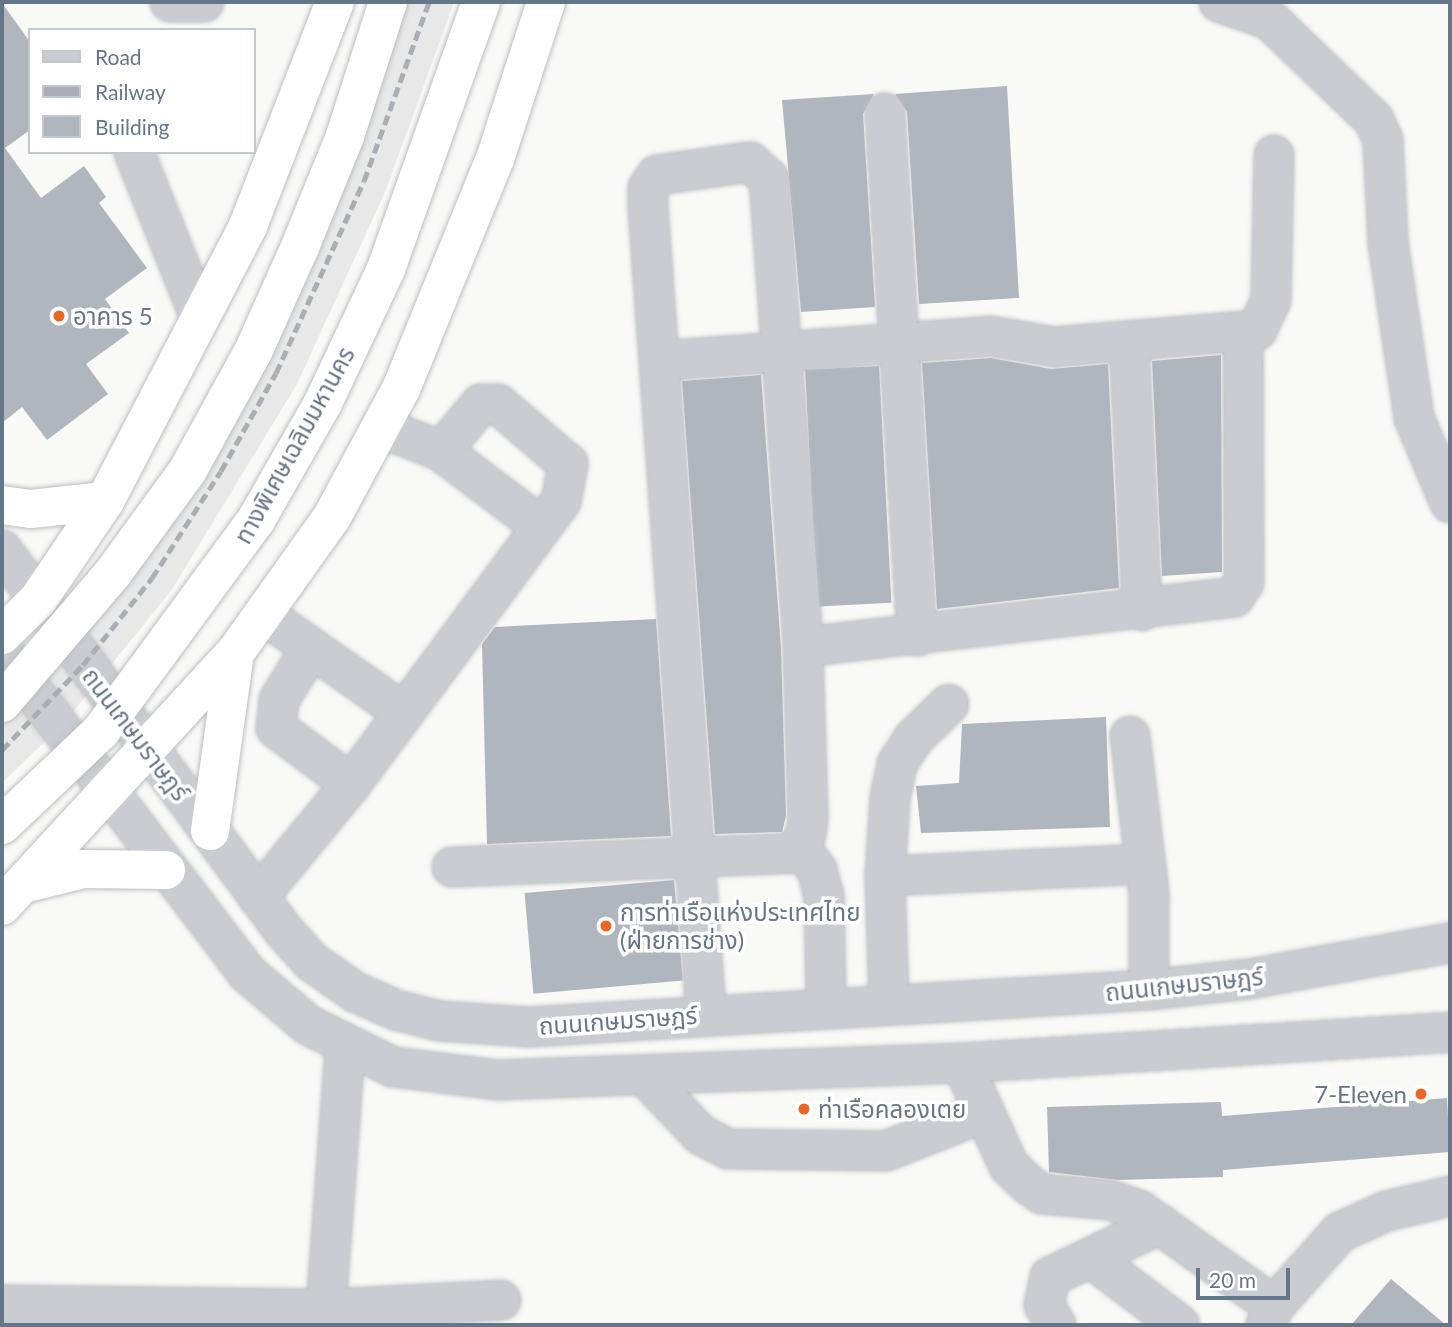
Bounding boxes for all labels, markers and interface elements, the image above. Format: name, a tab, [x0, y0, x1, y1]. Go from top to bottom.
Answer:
legend	[28, 28, 256, 154]
text: Road	[95, 44, 142, 69]
text: Railway	[95, 79, 166, 104]
text: Building	[95, 114, 170, 139]
place label: อาคาร 5	[73, 302, 153, 330]
marker: อาคาร 5	[51, 308, 67, 324]
street label: ทางพิเศษเฉลิมมหานคร	[228, 342, 360, 548]
street label: ถนนเกษมราษฎร์	[77, 662, 195, 806]
place label: การท่าเรือแห่งประเทศไทย (ฝ่ายการช่าง)	[620, 898, 860, 954]
marker: การท่าเรือแห่งประเทศไทย (ฝ่ายการช่าง)	[598, 918, 614, 934]
street label: ถนนเกษมราษฎร์	[1104, 961, 1264, 1007]
street label: ถนนเกษมราษฎร์	[538, 1000, 698, 1040]
place label: 7-Eleven	[1314, 1080, 1407, 1108]
marker: 7-Eleven	[1413, 1086, 1429, 1102]
place label: ท่าเรือคลองเตย	[818, 1095, 966, 1123]
marker: ท่าเรือคลองเตย	[796, 1101, 812, 1117]
scale bar	[1200, 1254, 1294, 1298]
text: 20 m	[1209, 1267, 1256, 1292]

